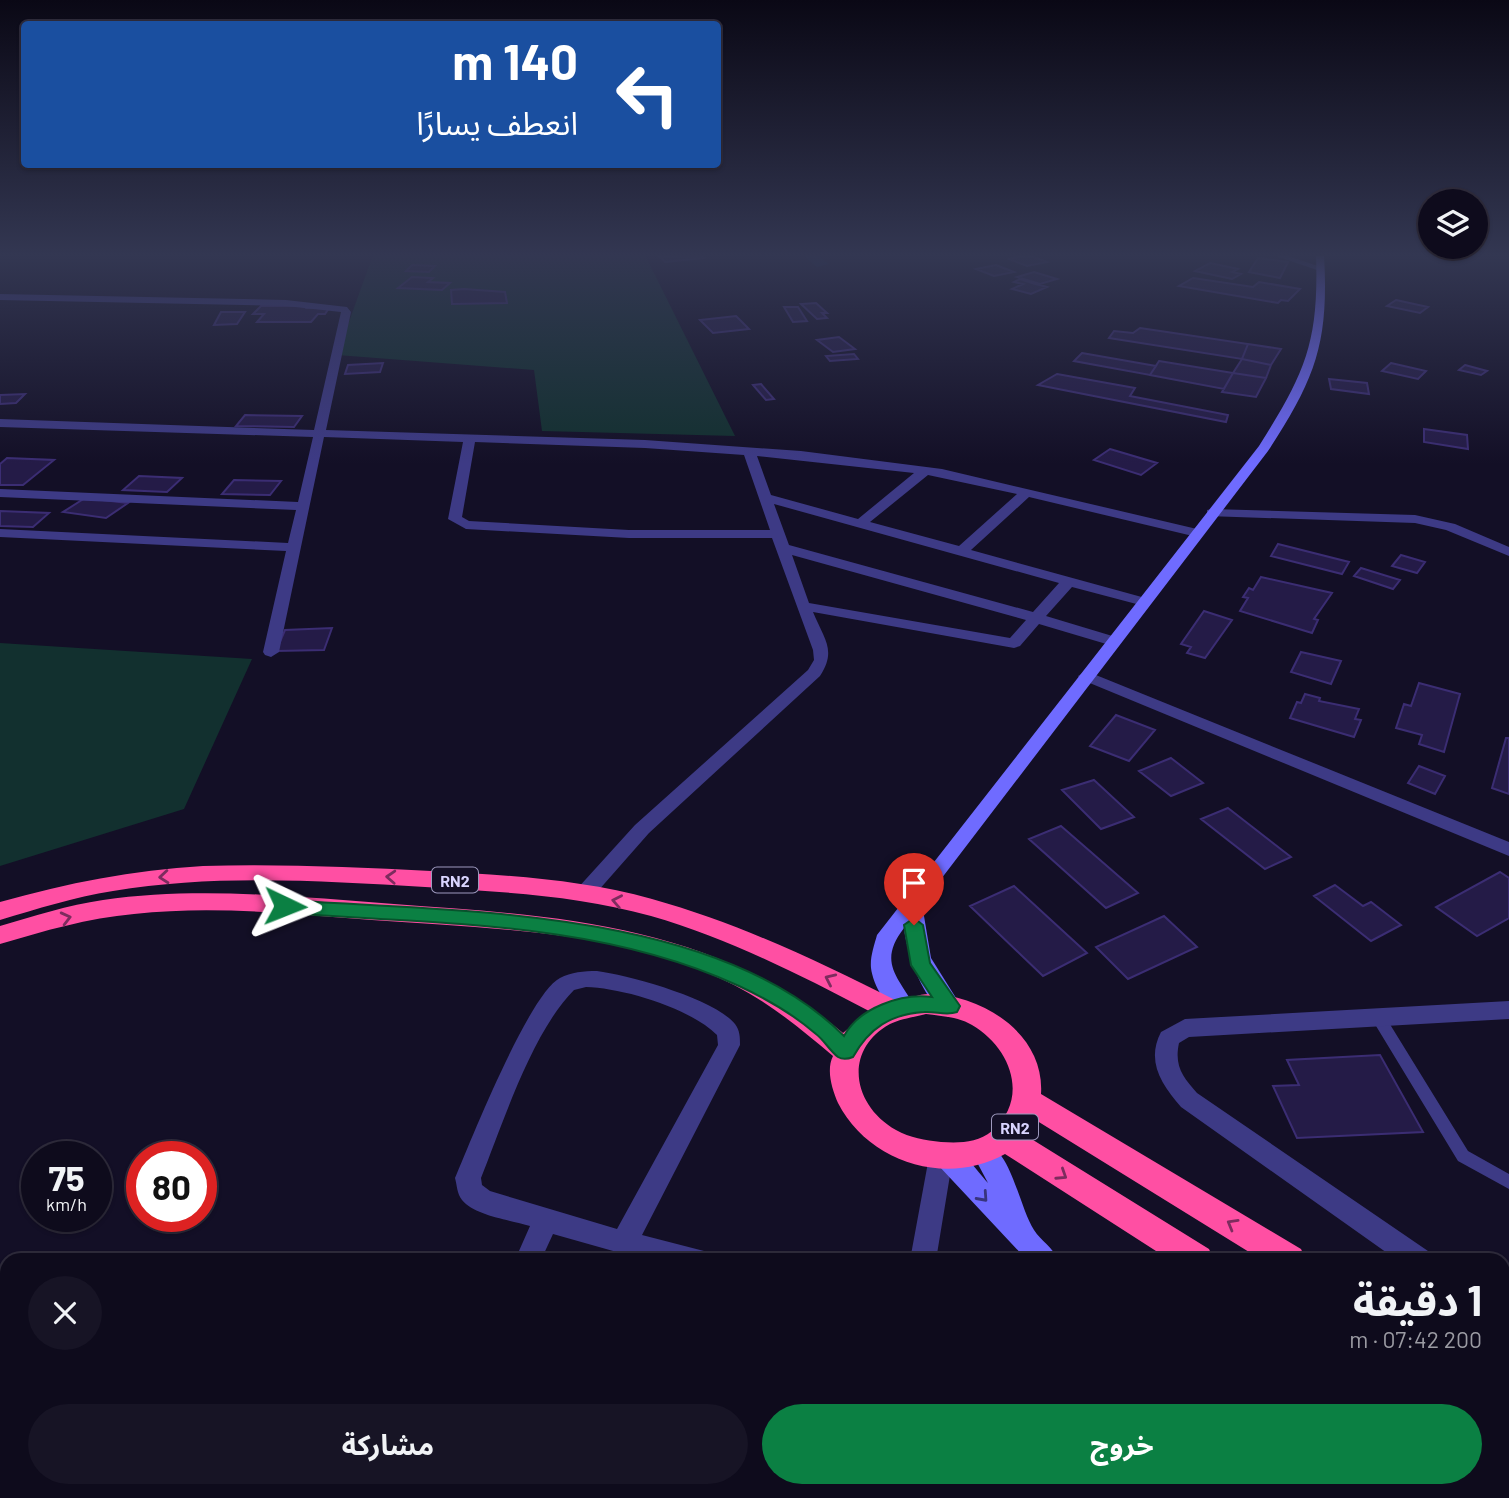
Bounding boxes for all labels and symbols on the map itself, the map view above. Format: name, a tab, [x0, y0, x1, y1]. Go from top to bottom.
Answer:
pin	[884, 853, 944, 925]
road number: RN2	[432, 867, 478, 892]
one-way arrow	[158, 869, 169, 884]
position arrow	[248, 869, 322, 943]
one-way arrow	[385, 869, 396, 884]
one-way arrow	[611, 894, 623, 909]
one-way arrow	[60, 912, 72, 926]
one-way arrow	[825, 973, 837, 987]
road number: RN2	[992, 1114, 1038, 1140]
speed limit sign: 80	[126, 1141, 217, 1232]
one-way arrow	[1055, 1166, 1068, 1179]
one-way arrow	[975, 1189, 987, 1202]
one-way arrow	[1226, 1219, 1239, 1232]

